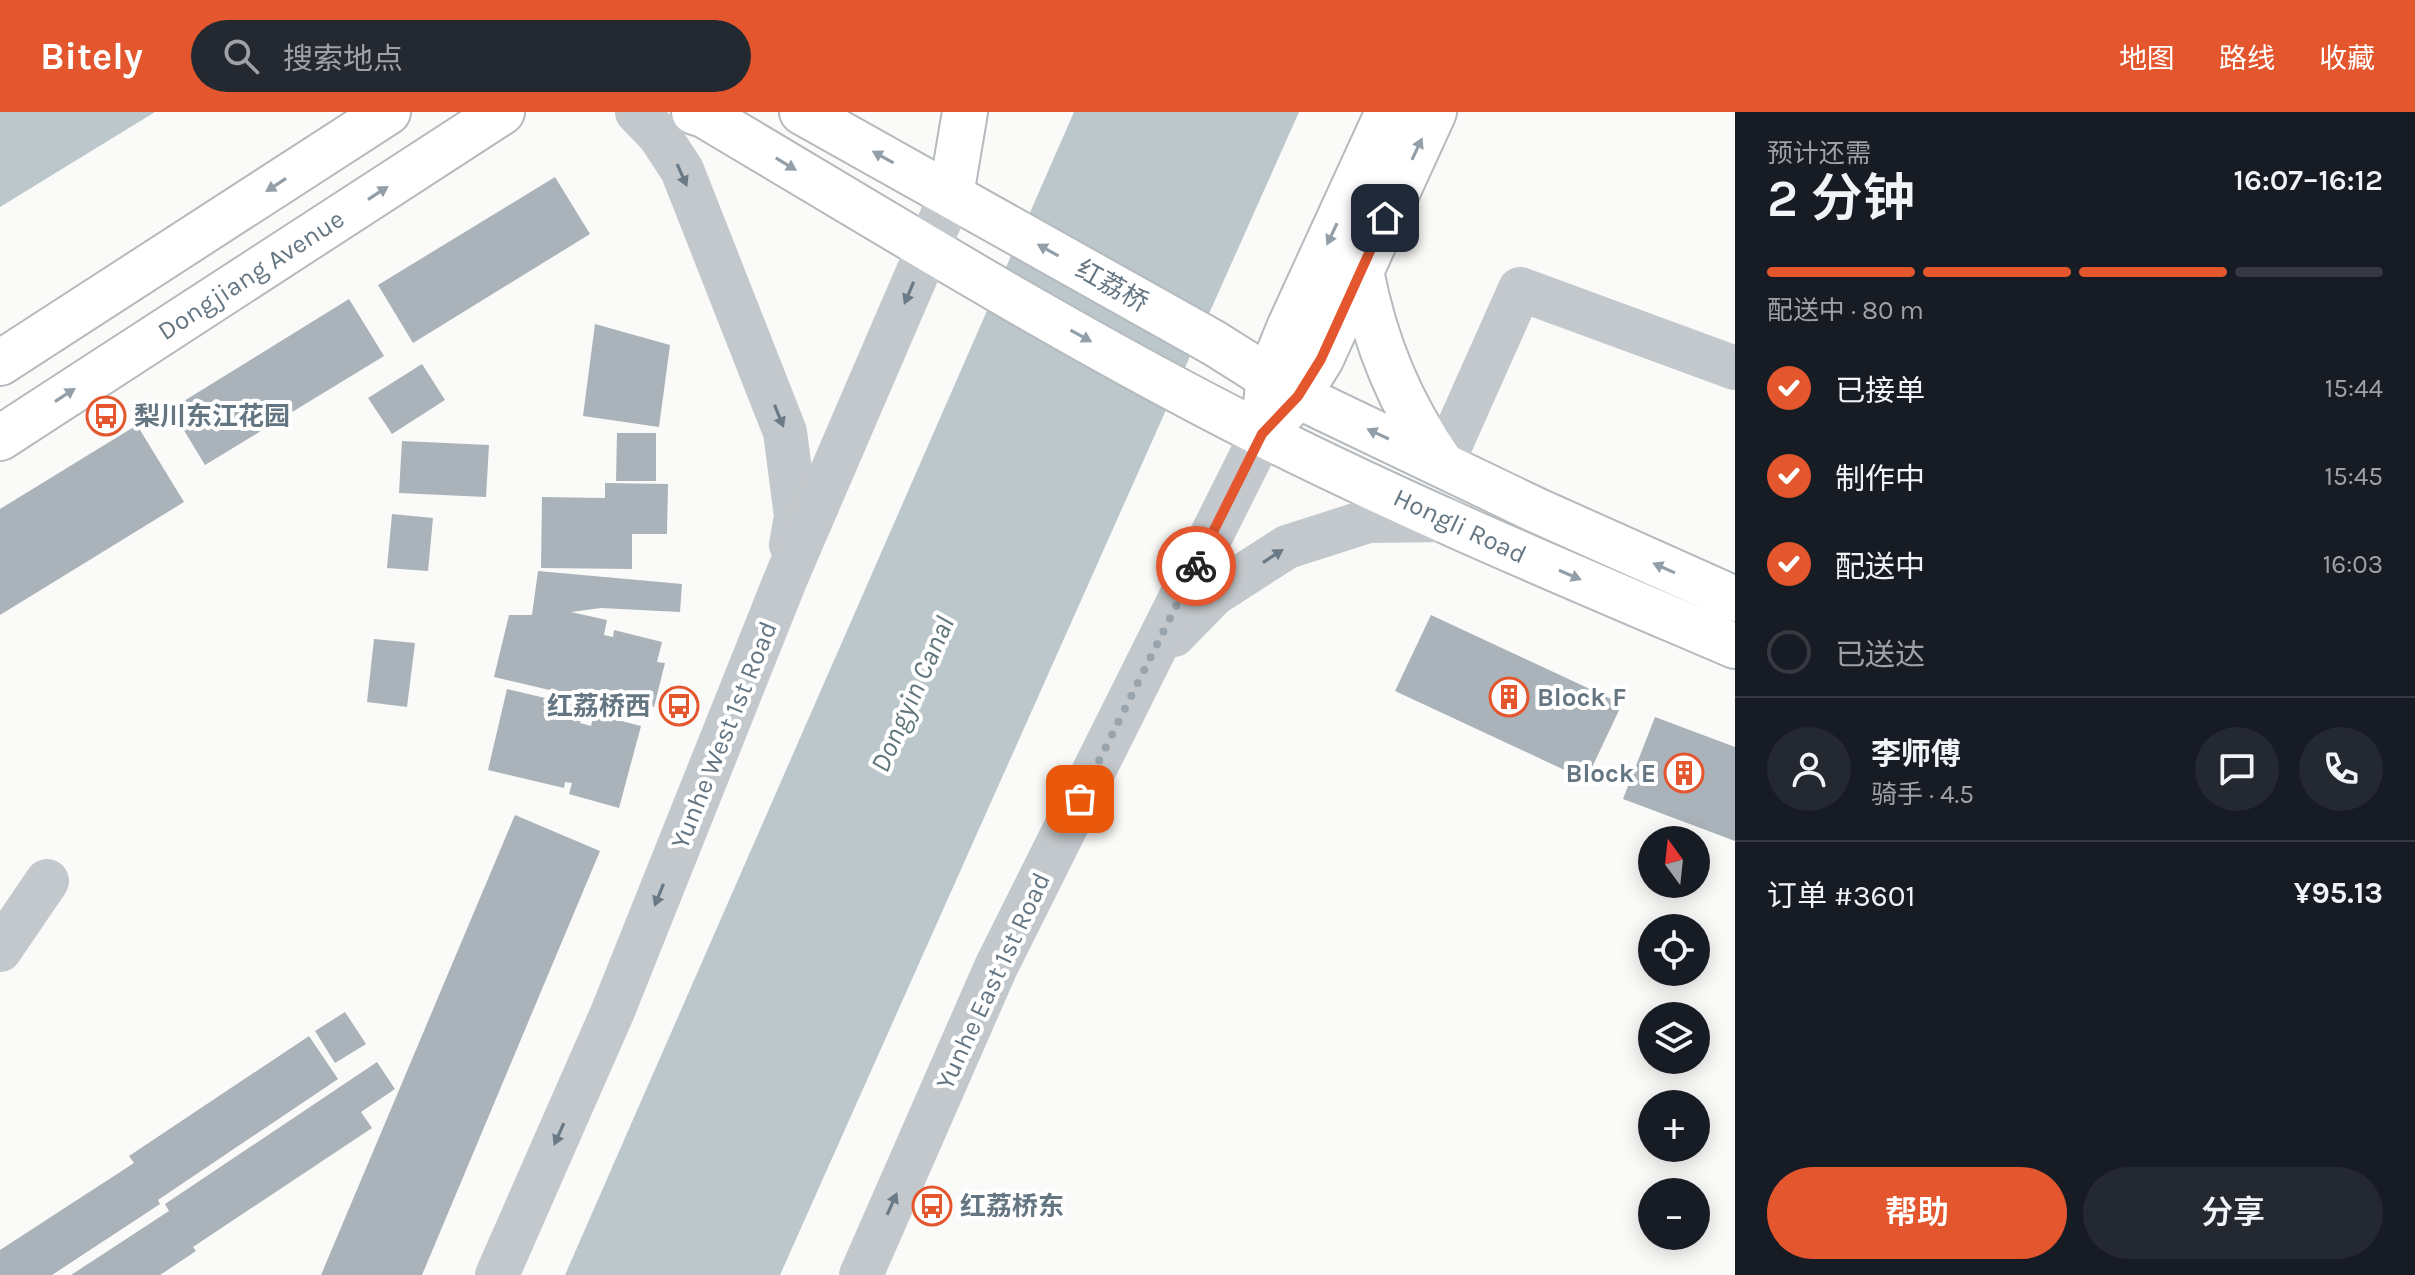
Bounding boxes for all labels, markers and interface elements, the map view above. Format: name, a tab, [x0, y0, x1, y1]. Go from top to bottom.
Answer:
search box	[191, 20, 751, 92]
text: Bitely	[40, 34, 143, 79]
icon: search	[219, 34, 263, 78]
text: 搜索地点	[283, 41, 403, 77]
text: 地图	[2119, 42, 2175, 75]
text: 路线	[2219, 42, 2275, 75]
text: 收藏	[2319, 42, 2375, 75]
one-way arrow	[1410, 137, 1423, 161]
text: 预计还需	[1767, 138, 1871, 169]
one-way arrow	[871, 150, 894, 164]
one-way arrow	[775, 156, 798, 170]
text: 16:07–16:12	[2234, 162, 2383, 198]
one-way arrow	[675, 163, 689, 186]
text: 2 分钟	[1767, 168, 1915, 229]
one-way arrow	[265, 177, 287, 191]
pin	[1351, 184, 1419, 252]
one-way arrow	[367, 187, 389, 201]
icon: home	[1363, 196, 1407, 240]
street label: Dongjiang Avenue	[152, 203, 350, 347]
one-way arrow	[1325, 222, 1339, 245]
one-way arrow	[1037, 243, 1059, 257]
street label: 红荔桥	[1070, 254, 1154, 318]
one-way arrow	[903, 281, 916, 304]
text: 配送中 · 80 m	[1767, 295, 1924, 326]
one-way arrow	[1070, 330, 1093, 343]
icon: check	[1767, 366, 1811, 410]
text: 已接单	[1835, 373, 1925, 409]
text: 15:44	[2325, 373, 2383, 404]
one-way arrow	[55, 388, 76, 403]
bus stop icon: 梨川东江花园	[85, 395, 127, 437]
place label: 梨川东江花园	[134, 401, 290, 432]
one-way arrow	[772, 404, 785, 428]
one-way arrow	[1366, 427, 1389, 441]
icon: check	[1767, 454, 1811, 498]
text: 制作中	[1835, 461, 1925, 497]
text: 15:45	[2325, 461, 2383, 492]
street label: Hongli Road	[1389, 482, 1531, 570]
courier	[1156, 526, 1236, 606]
icon: check	[1767, 542, 1811, 586]
icon: bike	[1174, 544, 1218, 588]
one-way arrow	[1262, 549, 1284, 564]
text: 配送中	[1835, 549, 1925, 585]
text: 16:03	[2323, 549, 2383, 580]
one-way arrow	[1652, 561, 1676, 574]
one-way arrow	[1558, 569, 1582, 582]
water label: Dongyin Canal	[863, 611, 961, 777]
street label: Yunhe West 1st Road	[664, 617, 784, 853]
text: 已送达	[1835, 637, 1925, 673]
building icon: Block F	[1488, 676, 1530, 718]
place label: Block F	[1537, 682, 1626, 713]
bus stop icon: 红荔桥西	[658, 685, 700, 727]
place label: 红荔桥西	[547, 691, 651, 722]
button: person	[1767, 727, 1851, 811]
button: chat	[2195, 727, 2279, 811]
button: phone	[2299, 727, 2383, 811]
text: 李师傅	[1871, 736, 1961, 772]
building icon: Block E	[1663, 752, 1705, 794]
place label: Block E	[1566, 758, 1656, 789]
pin	[1046, 765, 1114, 833]
icon: bag	[1058, 777, 1102, 821]
text: 骑手 · 4.5	[1871, 779, 1974, 810]
north arrow	[1638, 826, 1710, 898]
map controls	[1638, 826, 1710, 1250]
street label: Yunhe East 1st Road	[929, 868, 1057, 1094]
text: ¥95.13	[2294, 875, 2383, 911]
text: 订单 #3601	[1767, 878, 1916, 914]
one-way arrow	[653, 883, 666, 907]
button: locate	[1638, 914, 1710, 986]
button: layers	[1638, 1002, 1710, 1074]
button: +	[1638, 1090, 1710, 1162]
one-way arrow	[552, 1123, 565, 1146]
button: 帮助	[1767, 1167, 2067, 1259]
button: 分享	[2083, 1167, 2383, 1259]
button: −	[1638, 1178, 1710, 1250]
bus stop icon: 红荔桥东	[911, 1185, 953, 1227]
place label: 红荔桥东	[960, 1191, 1064, 1222]
one-way arrow	[885, 1192, 899, 1215]

